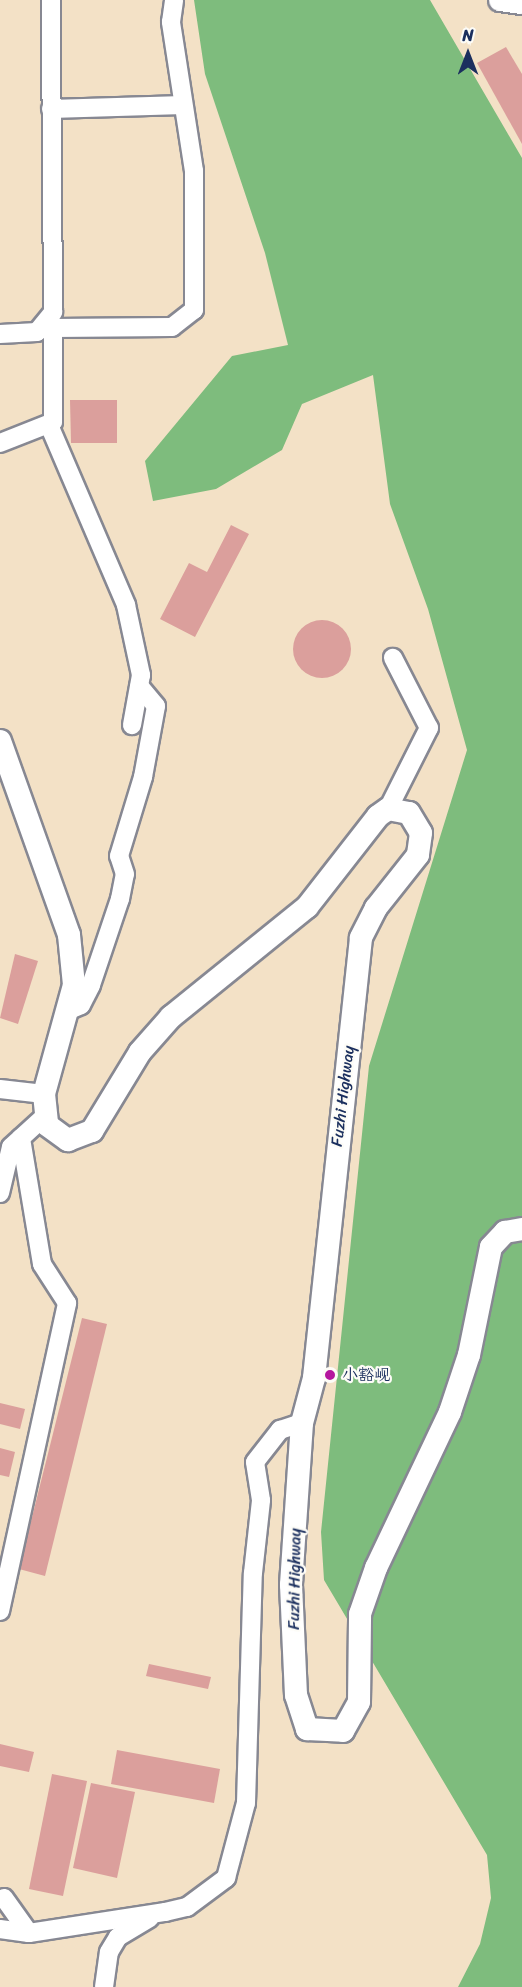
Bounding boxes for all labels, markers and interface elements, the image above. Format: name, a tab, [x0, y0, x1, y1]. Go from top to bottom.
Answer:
text: N	[462, 21, 474, 50]
north arrow	[438, 24, 498, 84]
street label: Fuzhi Highway	[327, 1044, 359, 1148]
place label: 小豁岘	[342, 1365, 390, 1385]
marker: 小豁岘	[323, 1368, 337, 1382]
street label: Fuzhi Highway	[285, 1528, 305, 1630]

